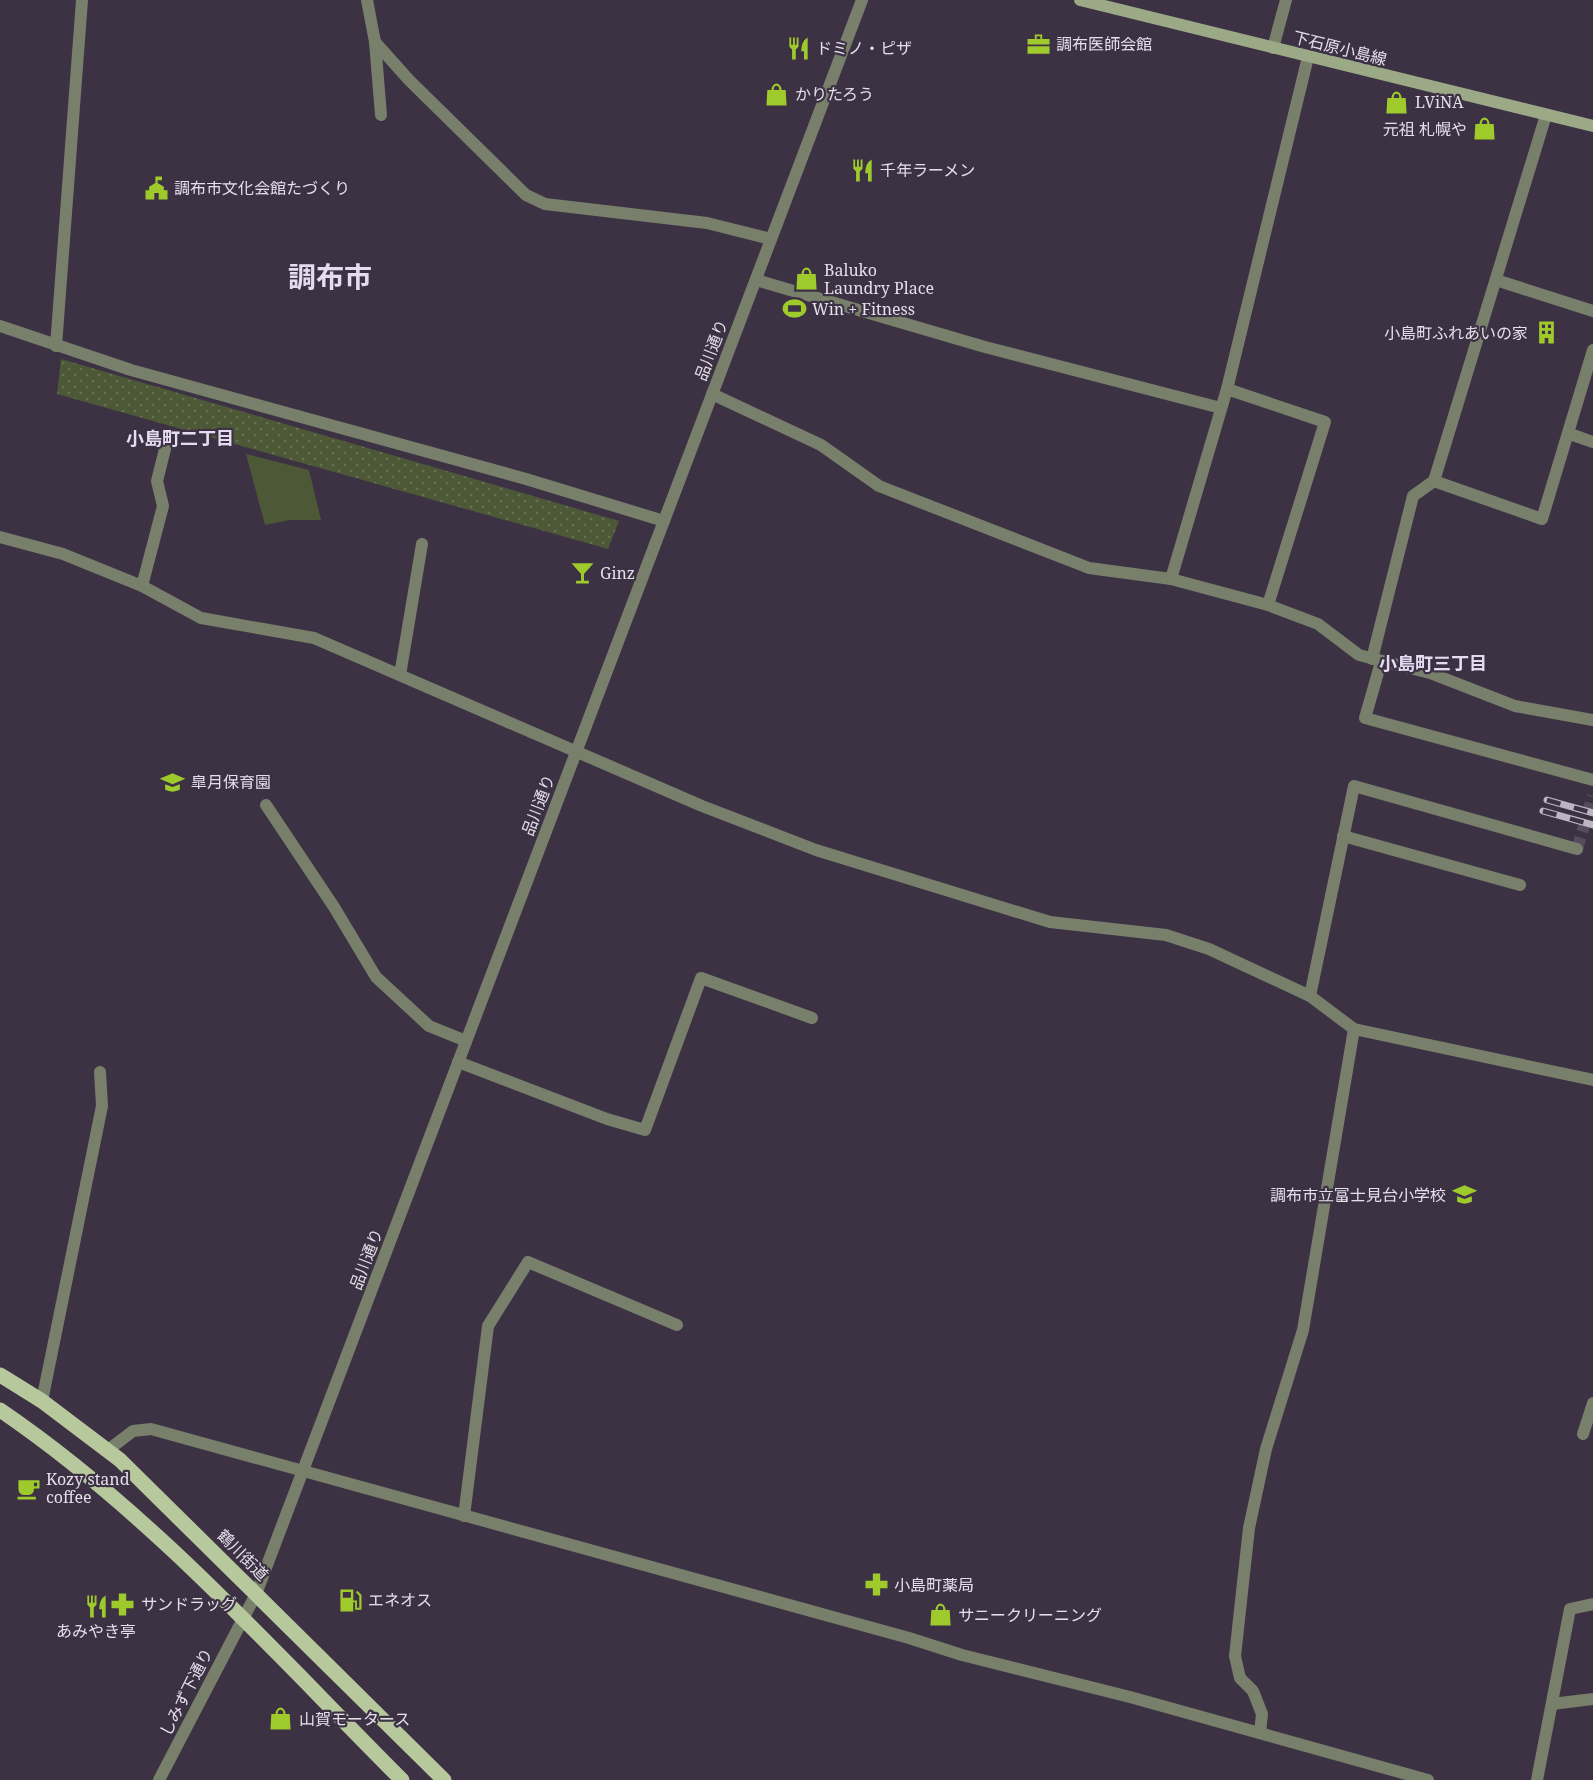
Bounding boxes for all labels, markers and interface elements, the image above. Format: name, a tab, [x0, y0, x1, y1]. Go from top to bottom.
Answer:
street label: 下石原小島線	[1291, 26, 1389, 70]
office icon: 調布医師会館	[1025, 31, 1051, 57]
place label: 調布医師会館	[1056, 33, 1152, 55]
restaurant icon: ドミノ・ピザ	[785, 35, 811, 61]
place label: ドミノ・ピザ	[816, 37, 912, 59]
shop icon: かりたろう	[764, 81, 790, 107]
place label: かりたろう	[795, 83, 874, 105]
shop icon: LViNA	[1384, 89, 1410, 115]
place label: LViNA	[1415, 91, 1464, 113]
shop icon: 元祖 札幌や	[1472, 116, 1498, 142]
place label: 元祖 札幌や	[1383, 118, 1467, 140]
restaurant icon: 千年ラーメン	[849, 157, 875, 183]
place label: 千年ラーメン	[880, 159, 975, 181]
public building icon: 調布市文化会館たづくり	[143, 175, 169, 201]
place label: 調布市文化会館たづくり	[174, 177, 350, 199]
district label: 調布市	[288, 257, 372, 295]
place label: Baluko Laundry Place	[824, 259, 934, 299]
shop icon: Baluko Laundry Place	[793, 266, 819, 292]
sports icon: Win + Fitness	[781, 296, 807, 322]
place label: Win + Fitness	[812, 298, 915, 320]
street label: 品川通り	[689, 316, 733, 384]
building icon: 小島町ふれあいの家	[1533, 320, 1559, 346]
place label: 小島町ふれあいの家	[1384, 322, 1528, 344]
district label: 小島町二丁目	[126, 426, 234, 450]
bar icon: Ginz	[569, 560, 595, 586]
place label: Ginz	[600, 562, 635, 584]
district label: 小島町三丁目	[1379, 651, 1487, 675]
school or university icon: 皐月保育園	[160, 769, 186, 795]
place label: 皐月保育園	[191, 771, 271, 793]
street label: 品川通り	[516, 771, 560, 839]
school or university icon: 調布市立富士見台小学校	[1451, 1182, 1477, 1208]
place label: 調布市立富士見台小学校	[1270, 1184, 1446, 1206]
street label: 品川通り	[344, 1225, 388, 1293]
place label: Kozy stand coffee	[46, 1468, 130, 1508]
cafe icon: Kozy stand coffee	[15, 1475, 41, 1501]
street label: 鶴川街道	[213, 1525, 273, 1585]
pharmacy icon: 小島町薬局	[863, 1572, 889, 1598]
place label: 小島町薬局	[894, 1574, 974, 1596]
fuel station icon: エネオス	[337, 1587, 363, 1613]
place label: エネオス	[368, 1589, 432, 1611]
pharmacy icon: サンドラッグ	[110, 1591, 136, 1617]
restaurant icon: あみやき亭	[83, 1593, 109, 1619]
place label: サンドラッグ	[141, 1593, 237, 1615]
shop icon: サニークリーニング	[927, 1602, 953, 1628]
place label: サニークリーニング	[958, 1604, 1102, 1626]
place label: あみやき亭	[56, 1620, 136, 1642]
street label: しみず下通り	[154, 1644, 218, 1740]
shop icon: 山賀モータース	[268, 1706, 294, 1732]
place label: 山賀モータース	[299, 1708, 410, 1730]

